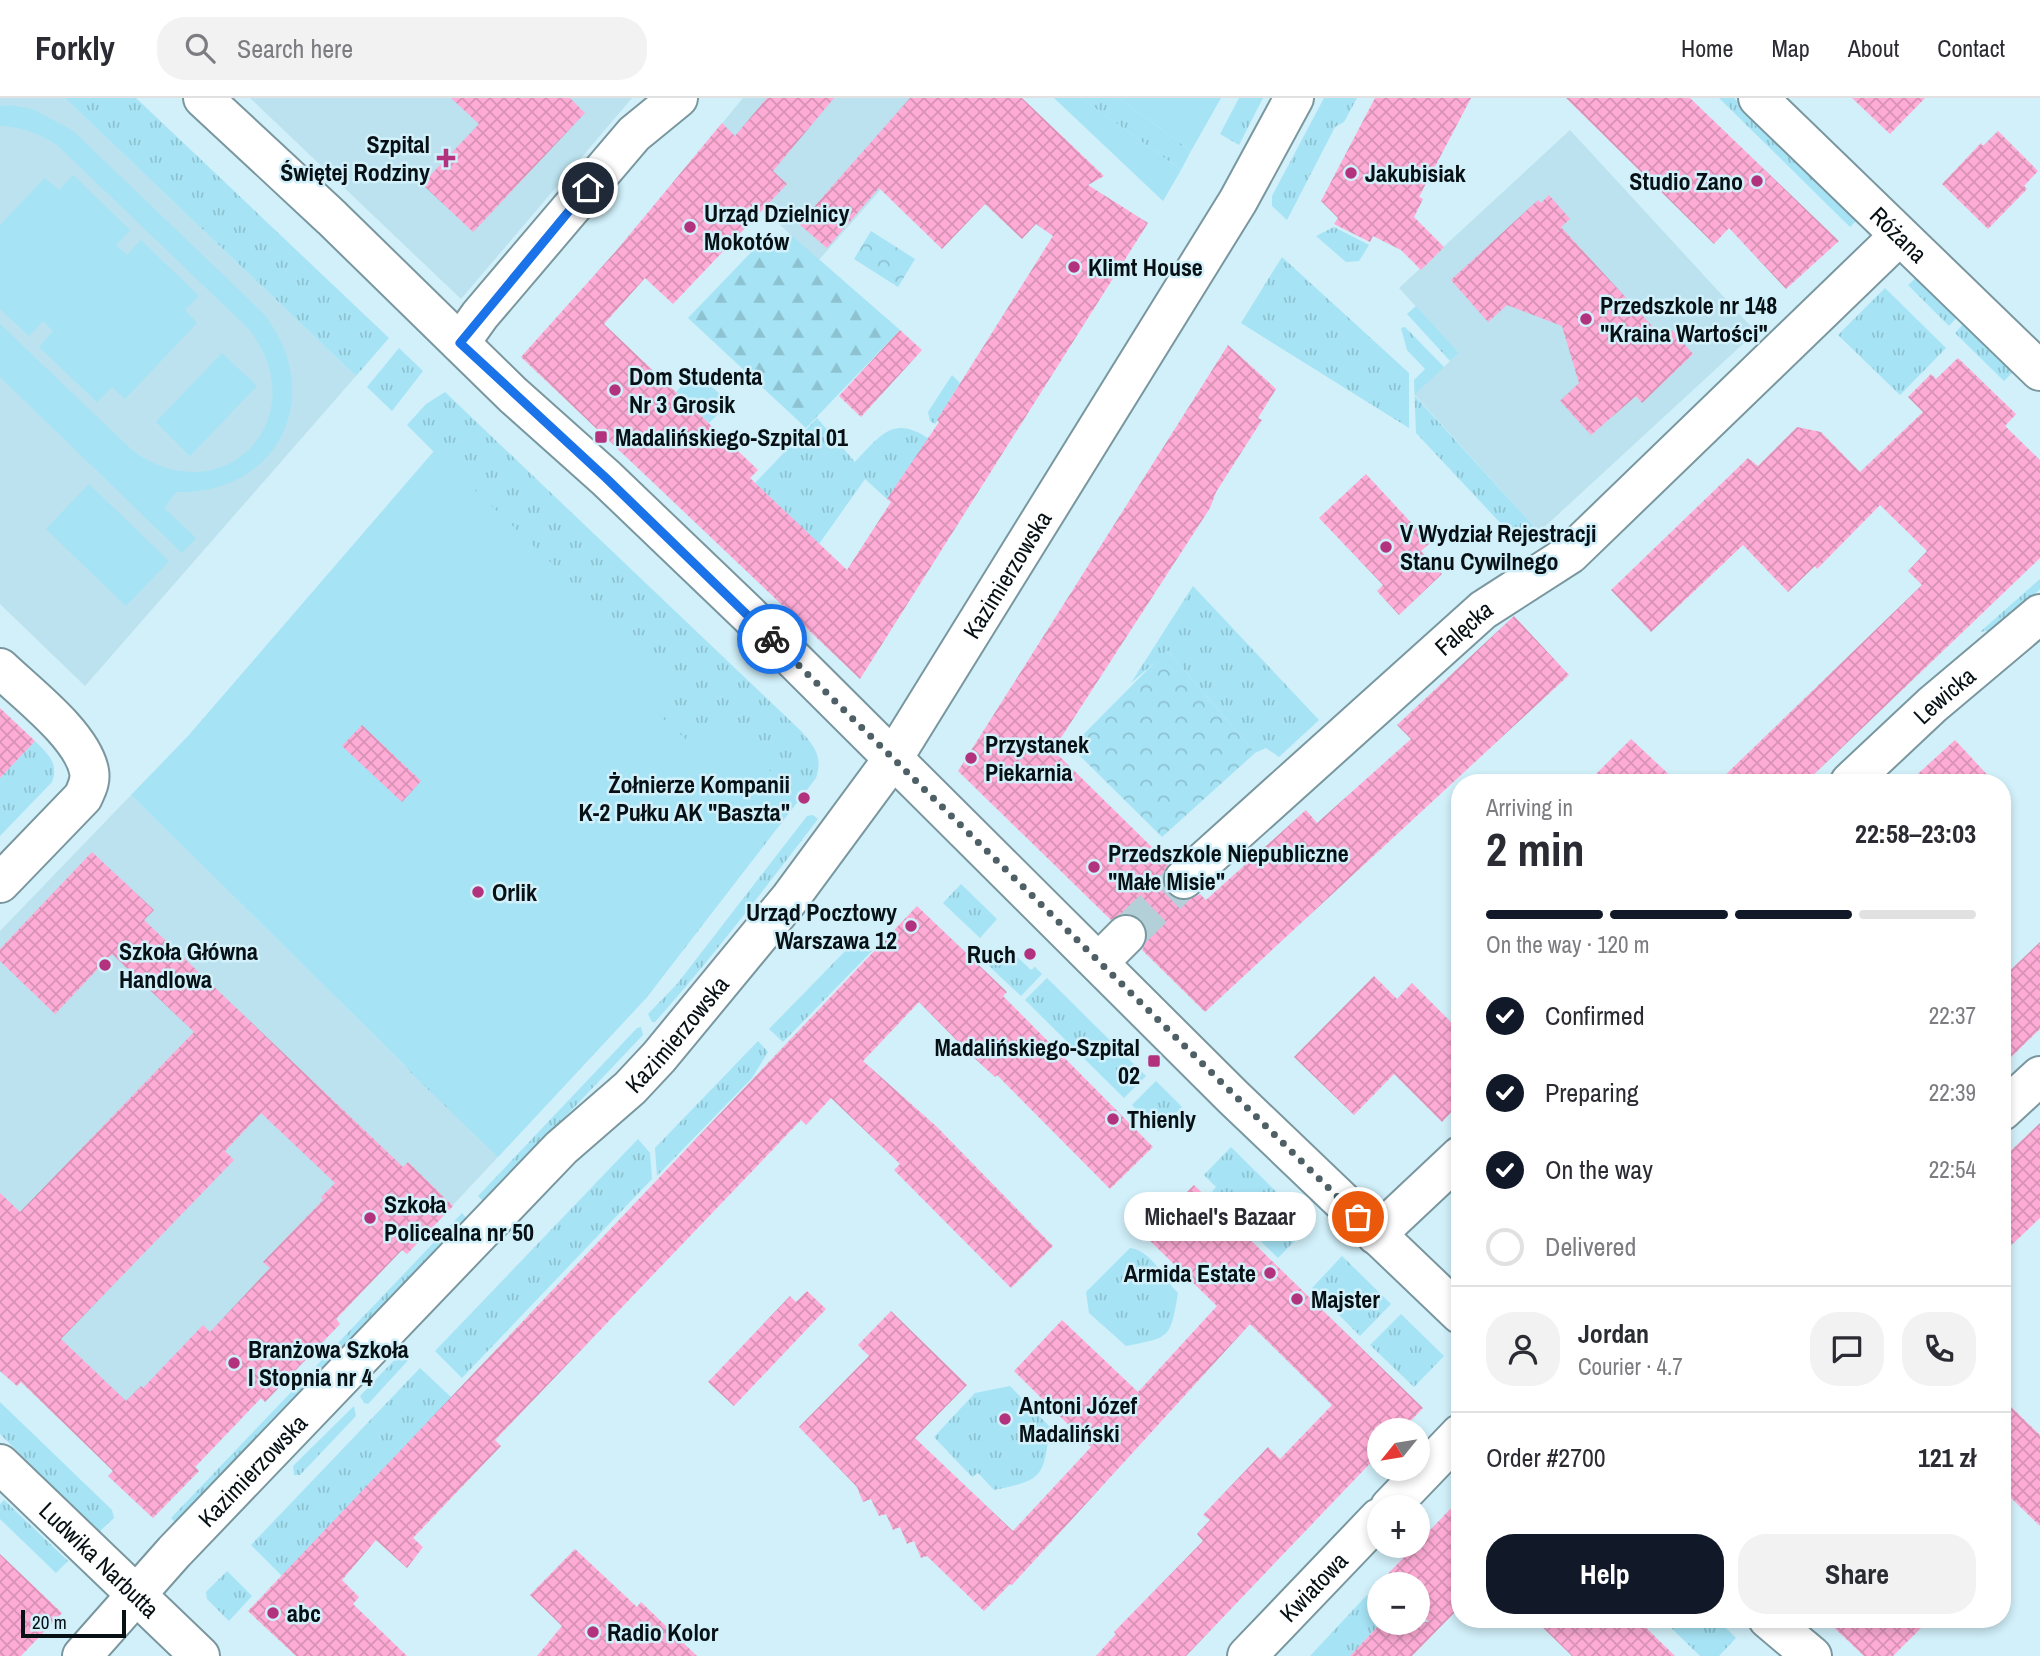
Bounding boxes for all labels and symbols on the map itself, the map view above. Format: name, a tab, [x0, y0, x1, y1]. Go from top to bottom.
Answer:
place label: Szpital Świętej Rodziny	[280, 128, 430, 188]
marker: Szpital Świętej Rodziny	[436, 148, 456, 168]
place label: Jakubisiak	[1365, 157, 1466, 189]
pin	[558, 158, 618, 218]
marker: Jakubisiak	[1343, 165, 1359, 181]
place label: Studio Zano	[1629, 165, 1743, 197]
marker: Studio Zano	[1749, 173, 1765, 189]
place label: Urząd Dzielnicy Mokotów	[704, 197, 850, 257]
street label: Różana	[1863, 199, 1934, 269]
marker: Urząd Dzielnicy Mokotów	[682, 219, 698, 235]
place label: Klimt House	[1088, 251, 1203, 283]
marker: Klimt House	[1066, 259, 1082, 275]
place label: Przedszkole nr 148 "Kraina Wartości"	[1600, 289, 1777, 349]
marker: Przedszkole nr 148 "Kraina Wartości"	[1578, 311, 1594, 327]
place label: Dom Studenta Nr 3 Grosik	[629, 360, 762, 420]
marker: Dom Studenta Nr 3 Grosik	[607, 382, 623, 398]
place label: Madalińskiego-Szpital 01	[615, 421, 848, 453]
marker: Madalińskiego-Szpital 01	[593, 429, 609, 445]
street label: Kazimierzowska	[955, 505, 1058, 644]
place label: V Wydział Rejestracji Stanu Cywilnego	[1400, 517, 1597, 577]
marker: V Wydział Rejestracji Stanu Cywilnego	[1378, 539, 1394, 555]
street label: Falęcka	[1428, 592, 1498, 662]
courier	[737, 604, 807, 674]
street label: Lewicka	[1906, 659, 1982, 731]
place label: Przystanek Piekarnia	[985, 728, 1089, 788]
marker: Przystanek Piekarnia	[963, 750, 979, 766]
place label: Żołnierze Kompanii K-2 Pułku AK "Baszta"	[578, 768, 790, 828]
marker: Żołnierze Kompanii K-2 Pułku AK "Baszta"	[796, 790, 812, 806]
place label: Przedszkole Niepubliczne "Małe Misie"	[1108, 837, 1349, 897]
marker: Przedszkole Niepubliczne "Małe Misie"	[1086, 859, 1102, 875]
place label: Orlik	[492, 876, 537, 908]
marker: Orlik	[470, 884, 486, 900]
place label: Urząd Pocztowy Warszawa 12	[746, 896, 897, 956]
marker: Urząd Pocztowy Warszawa 12	[903, 918, 919, 934]
place label: Szkoła Główna Handlowa	[119, 935, 258, 995]
place label: Ruch	[967, 938, 1016, 970]
marker: Ruch	[1022, 946, 1038, 962]
marker: Szkoła Główna Handlowa	[97, 957, 113, 973]
street label: Kazimierzowska	[618, 969, 736, 1100]
place label: Madalińskiego-Szpital 02	[934, 1031, 1140, 1091]
marker: Madalińskiego-Szpital 02	[1146, 1053, 1162, 1069]
place label: Thienly	[1127, 1103, 1196, 1135]
marker: Thienly	[1105, 1111, 1121, 1127]
pin	[1328, 1187, 1388, 1247]
place label: Szkoła Policealna nr 50	[384, 1188, 534, 1248]
callout: Michael's Bazaar	[1124, 1192, 1316, 1242]
marker: Szkoła Policealna nr 50	[362, 1210, 378, 1226]
place label: Armida Estate	[1124, 1257, 1256, 1289]
marker: Armida Estate	[1262, 1265, 1278, 1281]
place label: Majster	[1311, 1283, 1380, 1315]
marker: Majster	[1289, 1291, 1305, 1307]
place label: Branżowa Szkoła I Stopnia nr 4	[248, 1333, 409, 1393]
marker: Branżowa Szkoła I Stopnia nr 4	[226, 1355, 242, 1371]
place label: Antoni Józef Madaliński	[1019, 1389, 1138, 1449]
street label: Kazimierzowska	[191, 1407, 314, 1534]
marker: Antoni Józef Madaliński	[997, 1411, 1013, 1427]
north arrow	[1367, 1418, 1430, 1480]
street label: Ludwika Narbutta	[33, 1495, 166, 1625]
street label: Kwiatowa	[1272, 1545, 1354, 1629]
place label: abc	[287, 1597, 321, 1629]
marker: abc	[265, 1605, 281, 1621]
scale bar	[21, 1607, 126, 1639]
place label: Radio Kolor	[607, 1616, 719, 1648]
marker: Radio Kolor	[585, 1624, 601, 1640]

